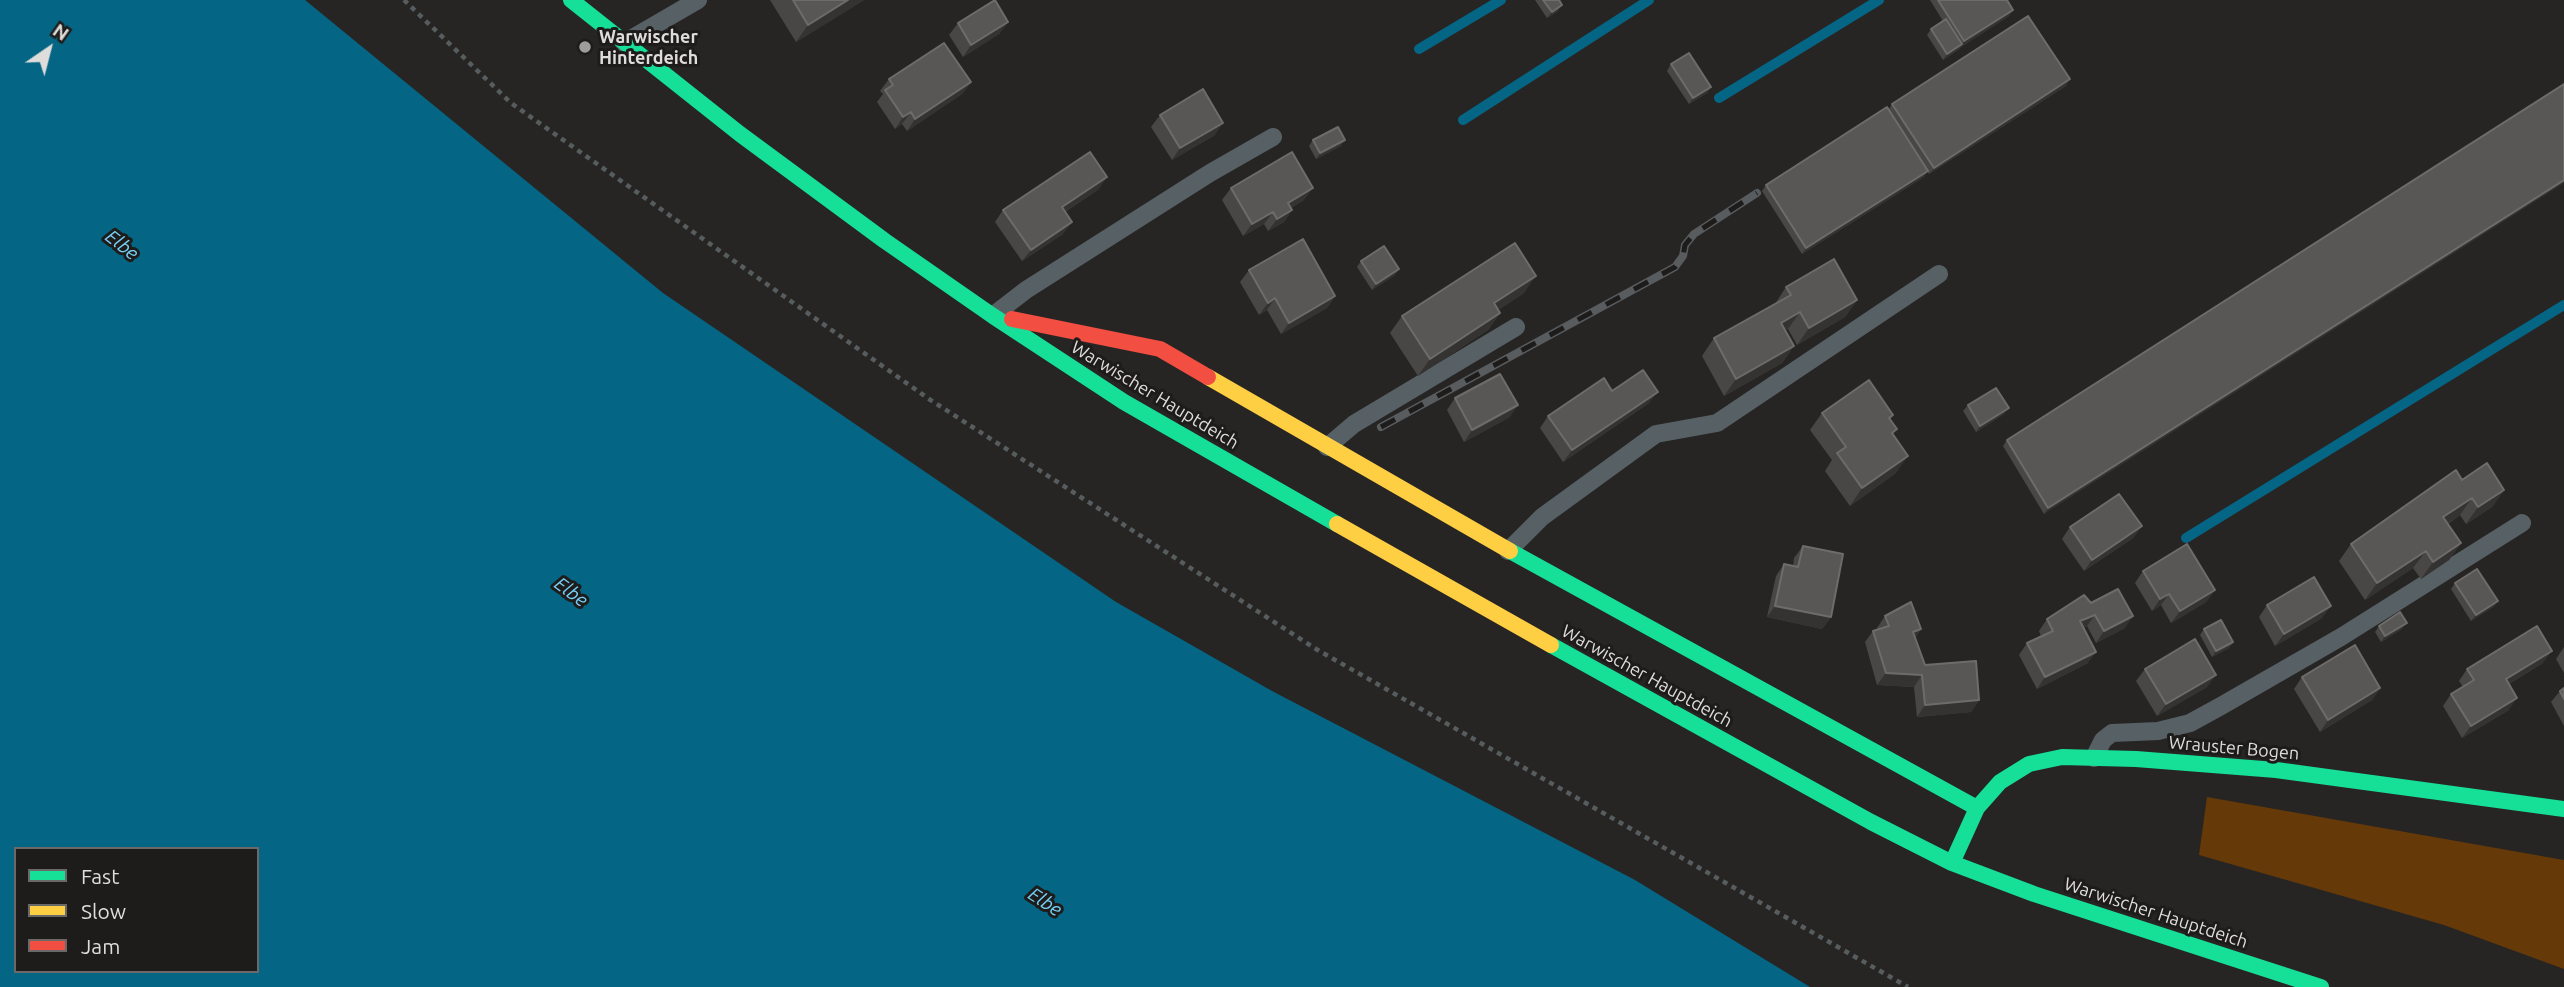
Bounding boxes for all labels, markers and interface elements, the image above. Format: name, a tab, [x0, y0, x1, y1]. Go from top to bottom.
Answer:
north arrow	[14, 14, 84, 84]
text: N	[49, 19, 73, 45]
place label: Warwischer Hinterdeich	[599, 26, 698, 68]
marker: Warwischer Hinterdeich	[577, 39, 593, 55]
water label: Elbe	[101, 225, 143, 265]
street label: Warwischer Hauptdeich	[1067, 336, 1243, 454]
water label: Elbe	[550, 572, 592, 612]
street label: Warwischer Hauptdeich	[1558, 620, 1736, 732]
street label: Wrauster Bogen	[2168, 732, 2300, 764]
legend	[14, 847, 259, 973]
text: Fast	[81, 864, 119, 888]
street label: Warwischer Hauptdeich	[2062, 873, 2250, 953]
water label: Elbe	[1024, 883, 1066, 921]
text: Slow	[81, 899, 126, 923]
text: Jam	[81, 934, 120, 958]

